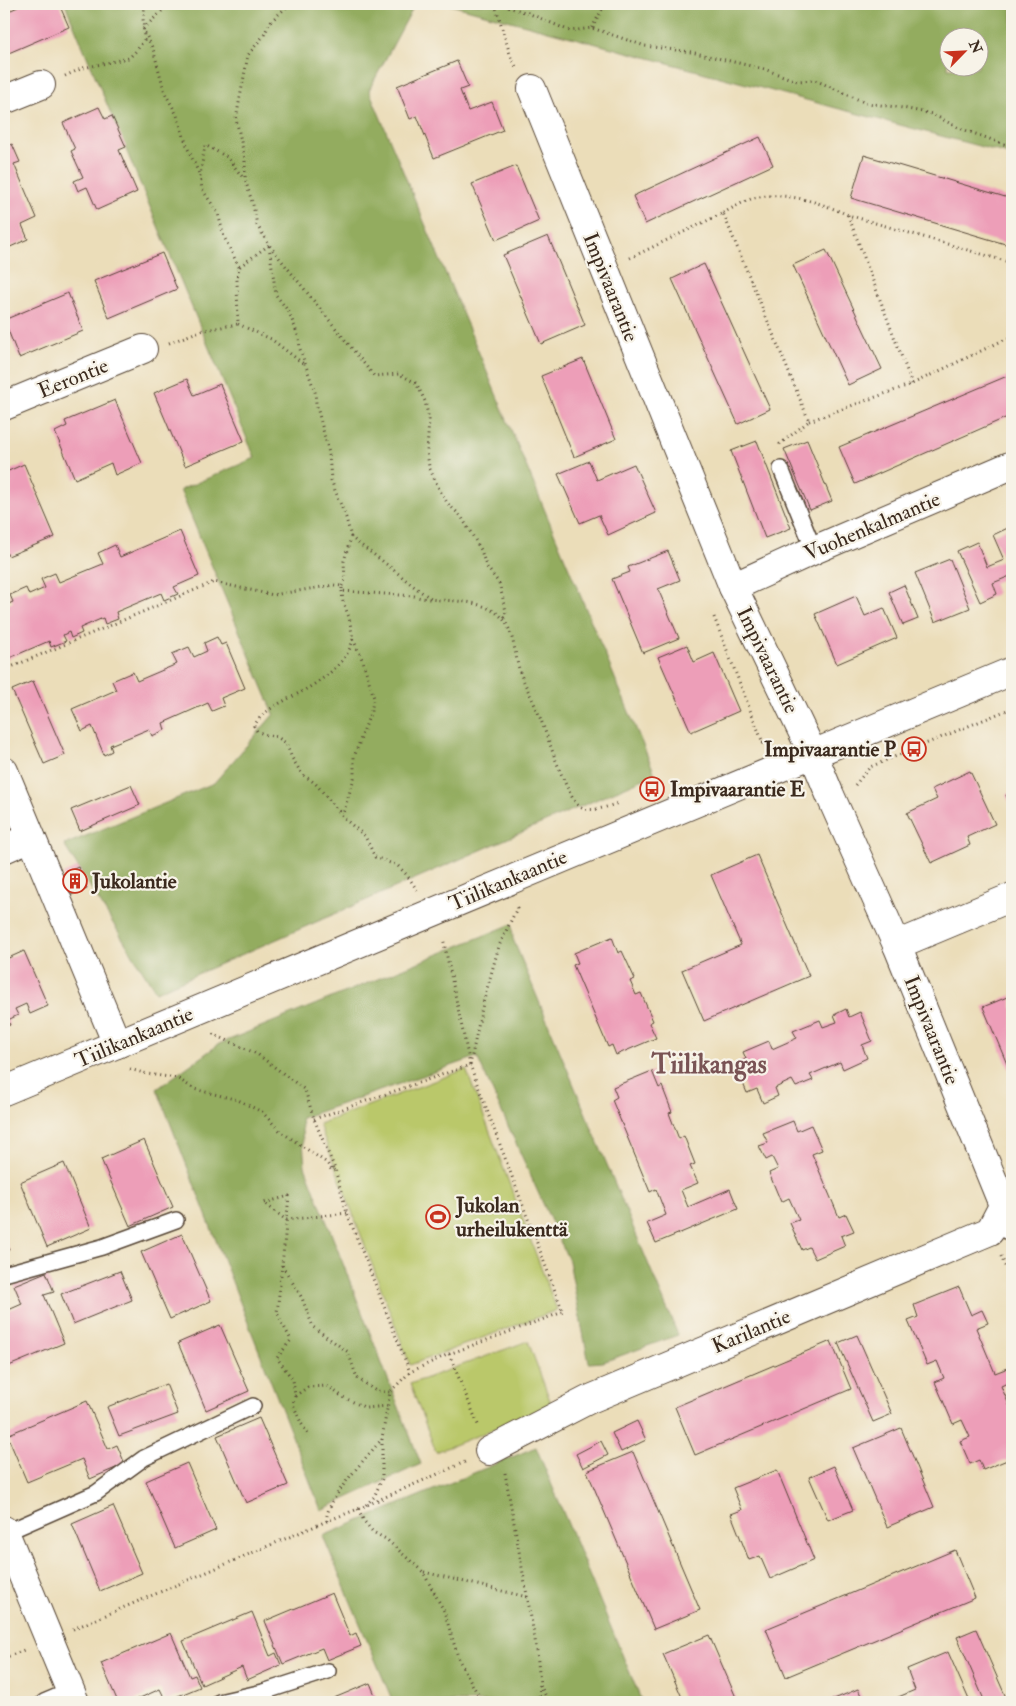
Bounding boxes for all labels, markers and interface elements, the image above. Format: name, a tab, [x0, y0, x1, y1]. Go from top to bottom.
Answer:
north arrow	[938, 28, 988, 78]
text: N	[965, 37, 986, 57]
street label: Impivaarantie	[576, 229, 645, 346]
street label: Eerontie	[34, 352, 113, 405]
street label: Vuohenkalmantie	[800, 486, 945, 567]
street label: Impivaarantie	[730, 603, 805, 718]
place label: Impivaarantie P	[764, 736, 897, 763]
bus stop icon: Impivaarantie P	[901, 736, 927, 762]
bus stop icon: Impivaarantie E	[639, 776, 665, 802]
place label: Impivaarantie E	[670, 776, 805, 803]
street label: Tiilikankaantie	[445, 843, 572, 917]
building icon: Jukolantie	[62, 868, 88, 894]
place label: Jukolantie	[91, 868, 177, 895]
street label: Impivaarantie	[897, 972, 966, 1089]
street label: Tiilikankaantie	[71, 1000, 198, 1074]
district label: Tiilikangas	[650, 1049, 767, 1082]
place label: Jukolan urheilukenttä	[455, 1192, 569, 1243]
sports icon: Jukolan urheilukenttä	[425, 1204, 451, 1230]
street label: Karilantie	[708, 1303, 795, 1360]

